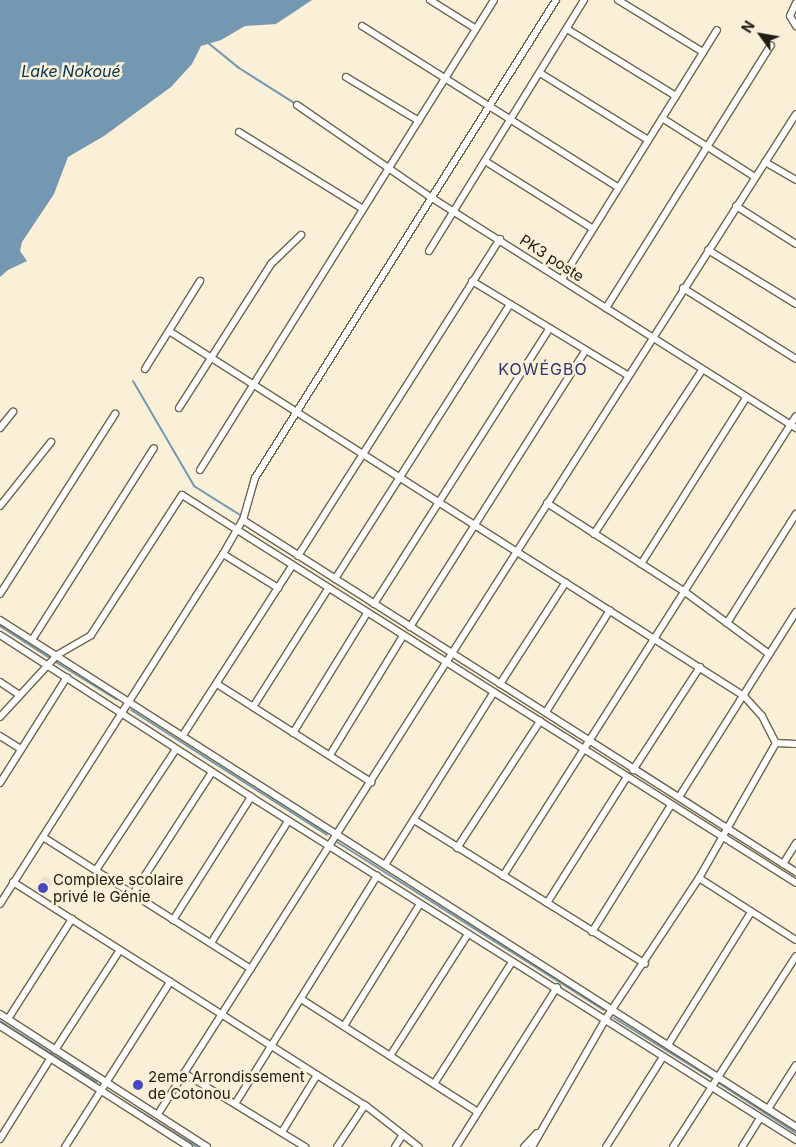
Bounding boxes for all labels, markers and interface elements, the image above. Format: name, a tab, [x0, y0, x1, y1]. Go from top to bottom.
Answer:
north arrow	[736, 10, 786, 60]
text: N	[738, 18, 758, 36]
water label: Lake Nokoué	[21, 61, 121, 81]
street label: PK3 poste	[517, 231, 587, 285]
district label: KOWÉGBO	[497, 359, 589, 379]
place label: Complexe scolaire privé le Génie	[53, 870, 183, 905]
marker: Complexe scolaire privé le Génie	[37, 882, 49, 894]
place label: 2eme Arrondissement de Cotonou	[148, 1067, 305, 1102]
marker: 2eme Arrondissement de Cotonou	[132, 1079, 144, 1091]

